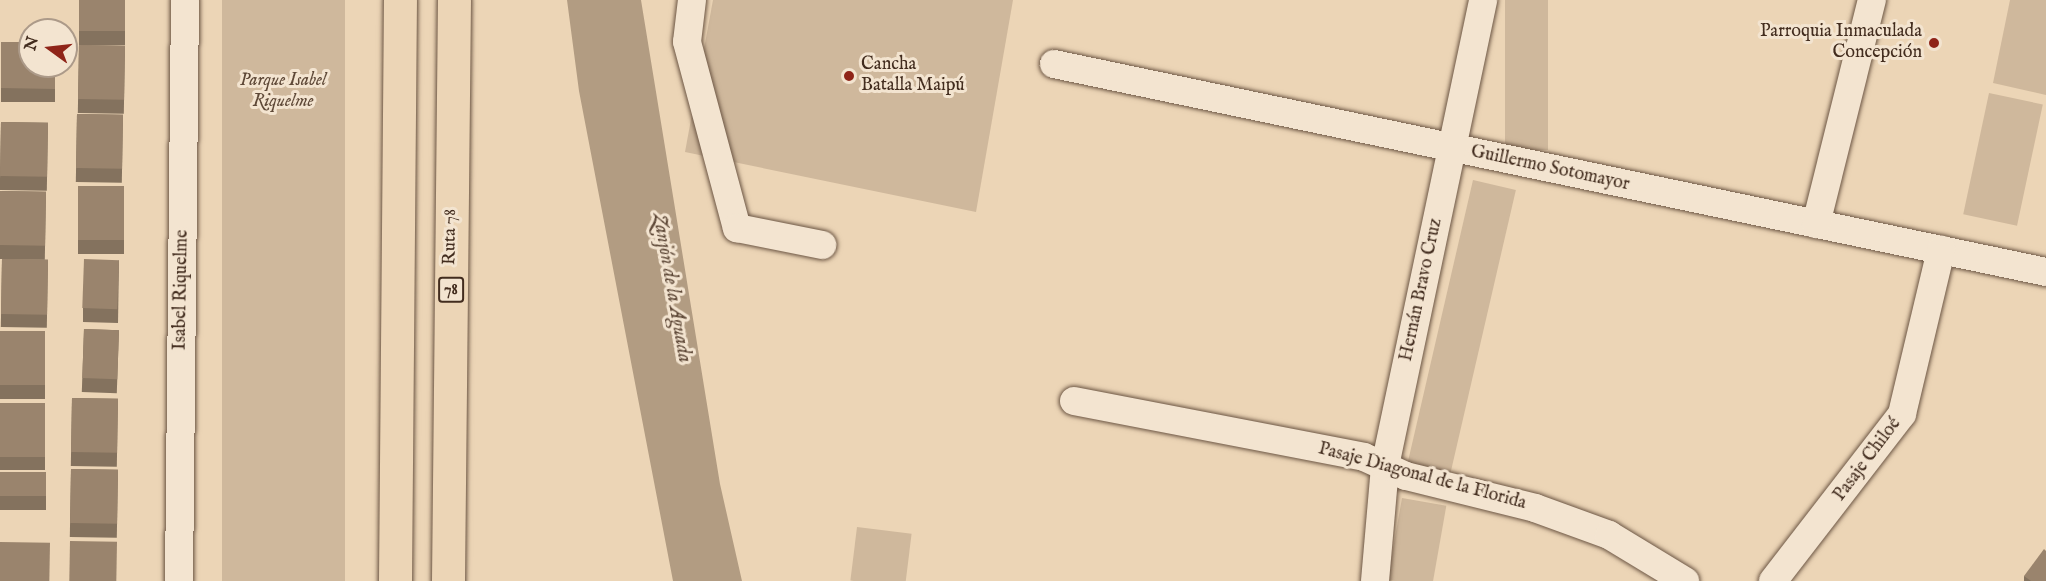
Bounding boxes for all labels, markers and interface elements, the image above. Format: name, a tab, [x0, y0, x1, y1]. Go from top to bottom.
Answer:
north arrow	[18, 18, 78, 78]
place label: Parroquia Inmaculada Concepción	[1760, 22, 1922, 64]
text: N	[21, 35, 44, 53]
marker: Parroquia Inmaculada Concepción	[1927, 36, 1941, 50]
place label: Cancha Batalla Maipú	[861, 55, 965, 98]
marker: Cancha Batalla Maipú	[842, 69, 856, 83]
park label: Parque Isabel Riquelme	[240, 71, 326, 113]
street label: Guillermo Sotomayor	[1469, 142, 1631, 196]
street label: Ruta 78	[440, 209, 462, 265]
water label: Zanjón de la Aguada	[647, 211, 697, 365]
street label: Hernán Bravo Cruz	[1396, 217, 1448, 363]
street label: Isabel Riquelme	[170, 230, 194, 350]
road number: 78	[438, 277, 464, 303]
street label: Pasaje Chiloé	[1830, 414, 1906, 506]
street label: Pasaje Diagonal de la Florida	[1316, 439, 1528, 515]

